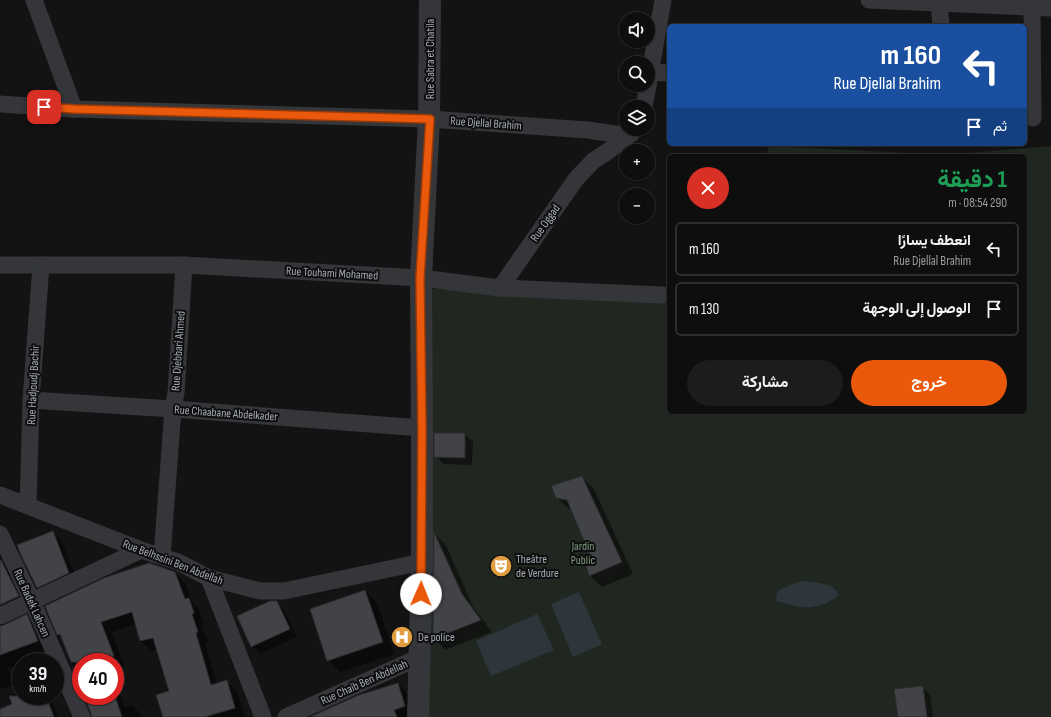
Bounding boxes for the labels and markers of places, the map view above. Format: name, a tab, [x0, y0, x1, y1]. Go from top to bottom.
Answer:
pin	[27, 90, 61, 124]
place label: Theâtre de Verdure	[516, 552, 559, 581]
theatre icon: Theâtre de Verdure	[488, 553, 514, 579]
hospital icon: De police	[389, 624, 415, 650]
place label: De police	[418, 630, 455, 645]

